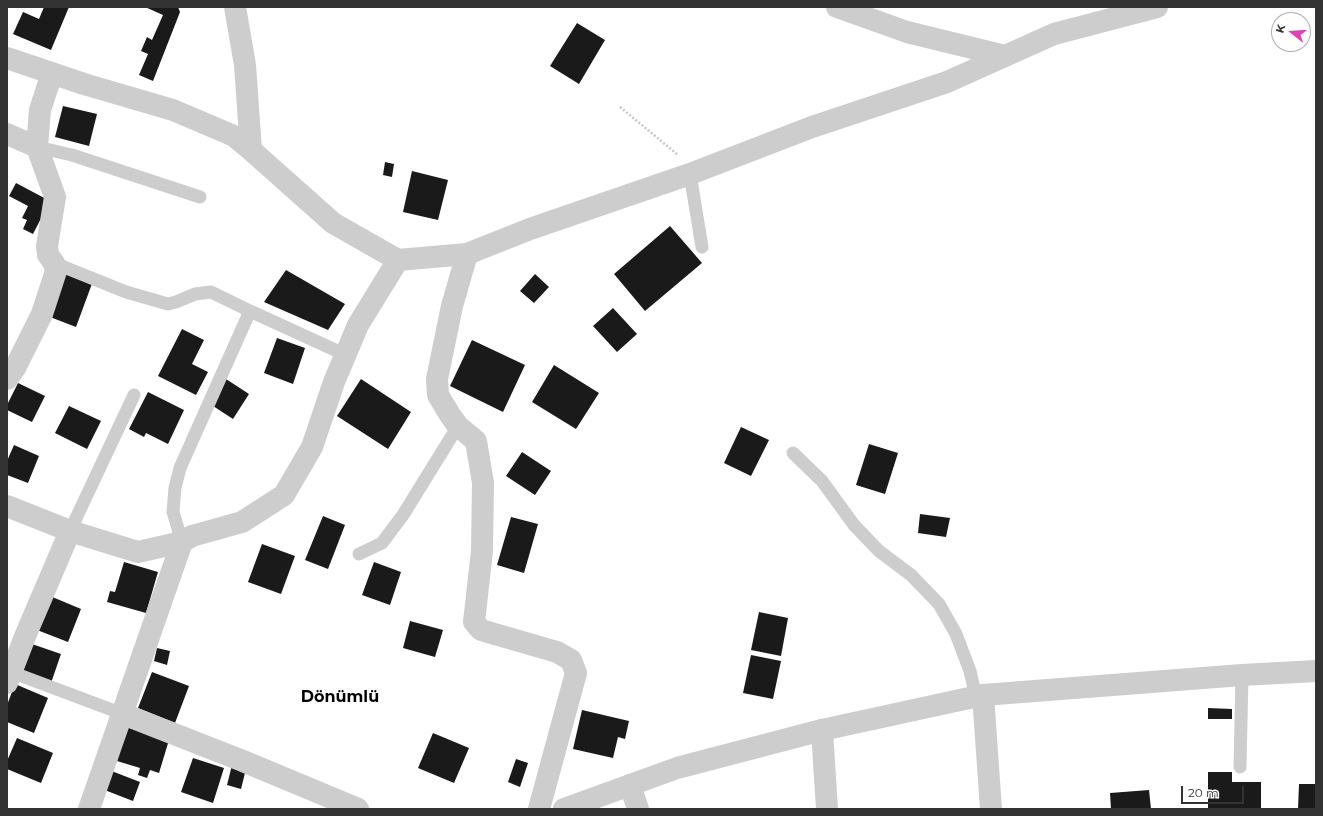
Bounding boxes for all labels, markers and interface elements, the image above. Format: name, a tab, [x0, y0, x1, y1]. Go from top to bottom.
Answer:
north arrow	[1271, 12, 1311, 52]
text: K	[1273, 23, 1288, 35]
district label: Dönümlü	[301, 687, 379, 707]
scale bar	[1183, 778, 1246, 804]
text: 20 m	[1188, 785, 1219, 800]

